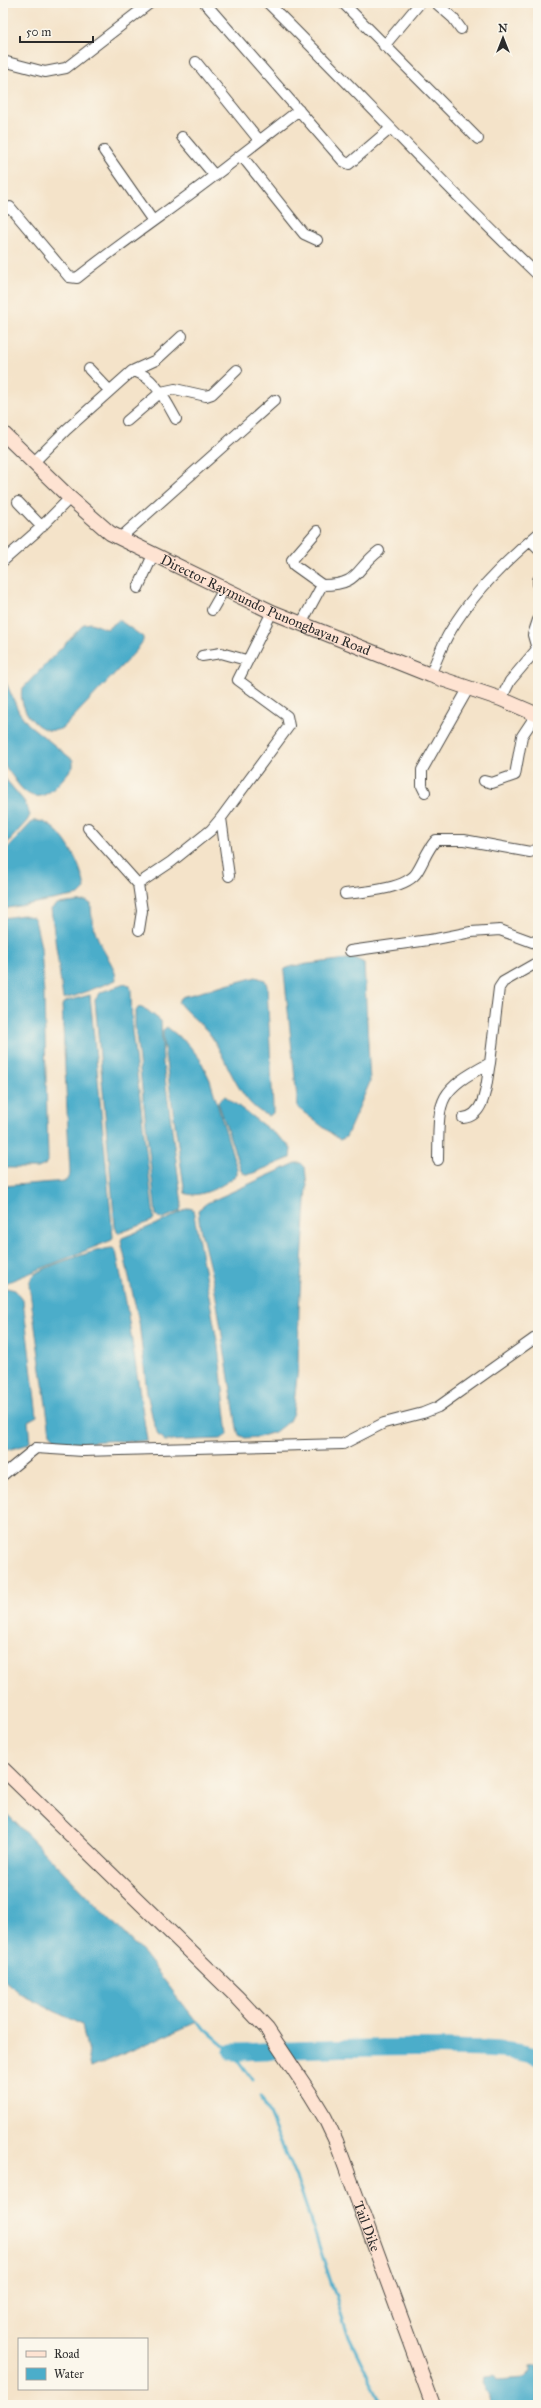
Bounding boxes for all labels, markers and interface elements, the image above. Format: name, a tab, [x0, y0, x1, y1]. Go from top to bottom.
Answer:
scale bar	[20, 18, 93, 44]
north arrow	[483, 18, 523, 58]
text: N	[498, 22, 508, 35]
text: 50 m	[26, 25, 51, 39]
street label: Director Raymundo Punongbayan Road	[158, 551, 373, 659]
street label: Tail Dike	[350, 2199, 384, 2254]
legend	[18, 2338, 148, 2390]
text: Road	[54, 2347, 80, 2361]
text: Water	[54, 2367, 84, 2381]

